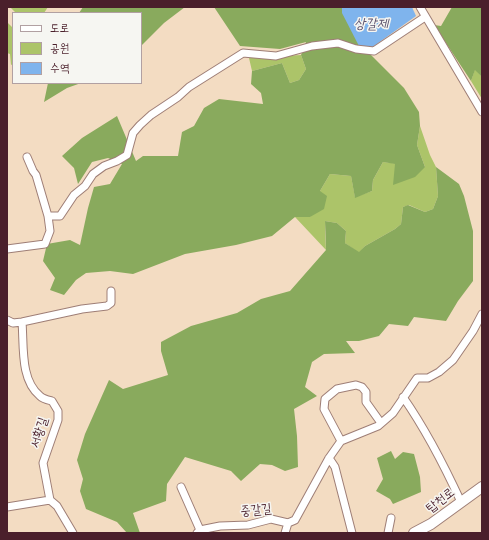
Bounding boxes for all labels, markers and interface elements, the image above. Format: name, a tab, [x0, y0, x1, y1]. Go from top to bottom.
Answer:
legend	[12, 12, 142, 84]
water label: 상갈제	[354, 17, 388, 33]
text: 도로	[50, 20, 69, 37]
text: 공원	[50, 40, 69, 57]
text: 수역	[50, 60, 69, 77]
street label: 서황길	[28, 416, 52, 450]
street label: 탑천로	[424, 485, 458, 517]
street label: 중갈길	[240, 502, 272, 520]

